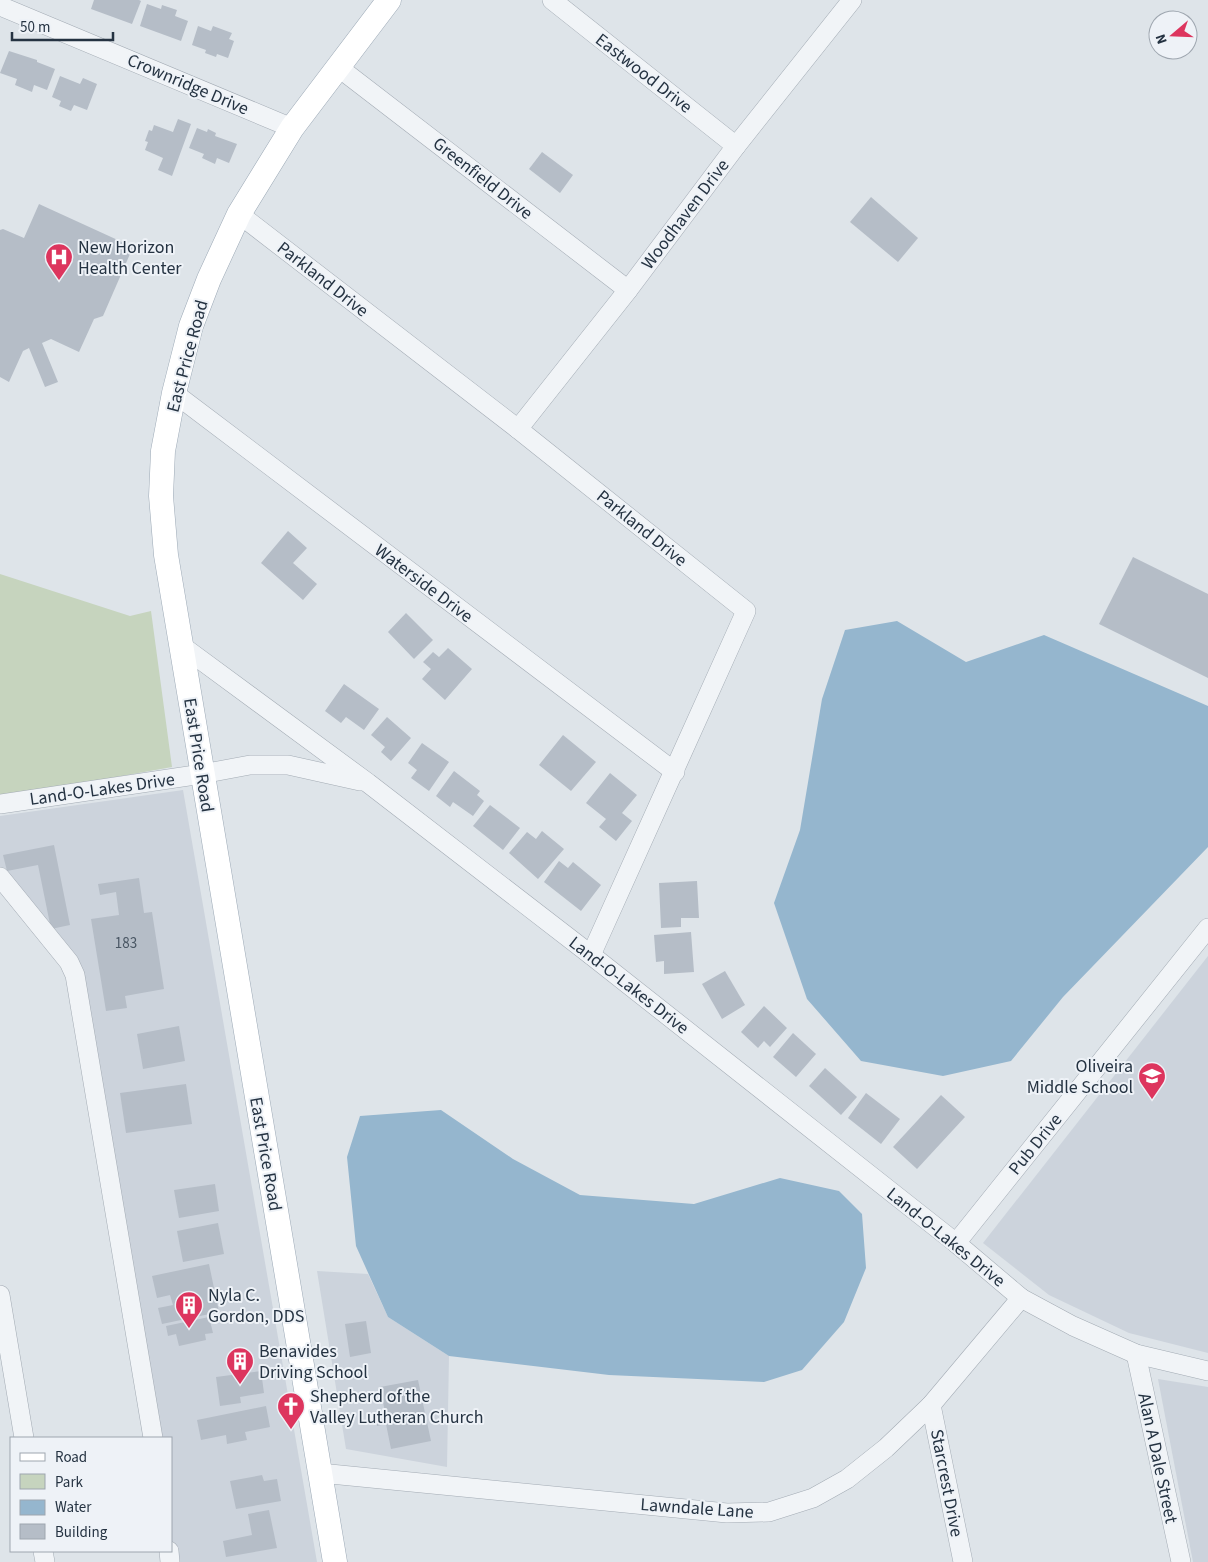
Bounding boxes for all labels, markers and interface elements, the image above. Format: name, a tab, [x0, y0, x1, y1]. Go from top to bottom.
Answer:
scale bar	[12, 10, 114, 42]
north arrow	[1148, 10, 1198, 60]
text: 50 m	[20, 17, 50, 38]
street label: Eastwood Drive	[590, 28, 697, 119]
text: N	[1151, 31, 1173, 47]
street label: Crownridge Drive	[123, 48, 253, 121]
street label: Greenfield Drive	[427, 131, 538, 225]
street label: Woodhaven Drive	[636, 154, 735, 275]
place label: New Horizon Health Center	[78, 235, 182, 281]
street label: Parkland Drive	[272, 236, 374, 323]
hospital icon: New Horizon Health Center	[44, 242, 74, 281]
street label: East Price Road	[160, 297, 214, 415]
street label: Parkland Drive	[591, 484, 692, 573]
street label: Waterside Drive	[369, 538, 478, 629]
street label: East Price Road	[177, 696, 220, 814]
street label: Land-O-Lakes Drive	[28, 767, 176, 812]
street label: Land-O-Lakes Drive	[563, 931, 694, 1040]
house number: 183	[115, 933, 137, 954]
place label: Oliveira Middle School	[1027, 1054, 1133, 1100]
school or university icon: Oliveira Middle School	[1137, 1061, 1167, 1100]
street label: East Price Road	[243, 1095, 288, 1213]
street label: Pub Drive	[1003, 1108, 1068, 1180]
street label: Land-O-Lakes Drive	[881, 1182, 1010, 1293]
place label: Nyla C. Gordon, DDS	[208, 1283, 304, 1329]
building icon: Nyla C. Gordon, DDS	[174, 1290, 204, 1329]
place label: Benavides Driving School	[259, 1339, 368, 1385]
building icon: Benavides Driving School	[225, 1346, 255, 1385]
place label: Shepherd of the Valley Lutheran Church	[310, 1384, 484, 1430]
church icon: Shepherd of the Valley Lutheran Church	[276, 1391, 306, 1430]
street label: Alan A Dale Street	[1131, 1391, 1184, 1526]
street label: Starcrest Drive	[924, 1427, 969, 1539]
legend	[10, 1437, 172, 1552]
text: Road	[55, 1447, 87, 1468]
text: Park	[55, 1472, 84, 1493]
street label: Lawndale Lane	[640, 1492, 754, 1525]
text: Water	[55, 1497, 92, 1518]
text: Building	[55, 1522, 108, 1543]

